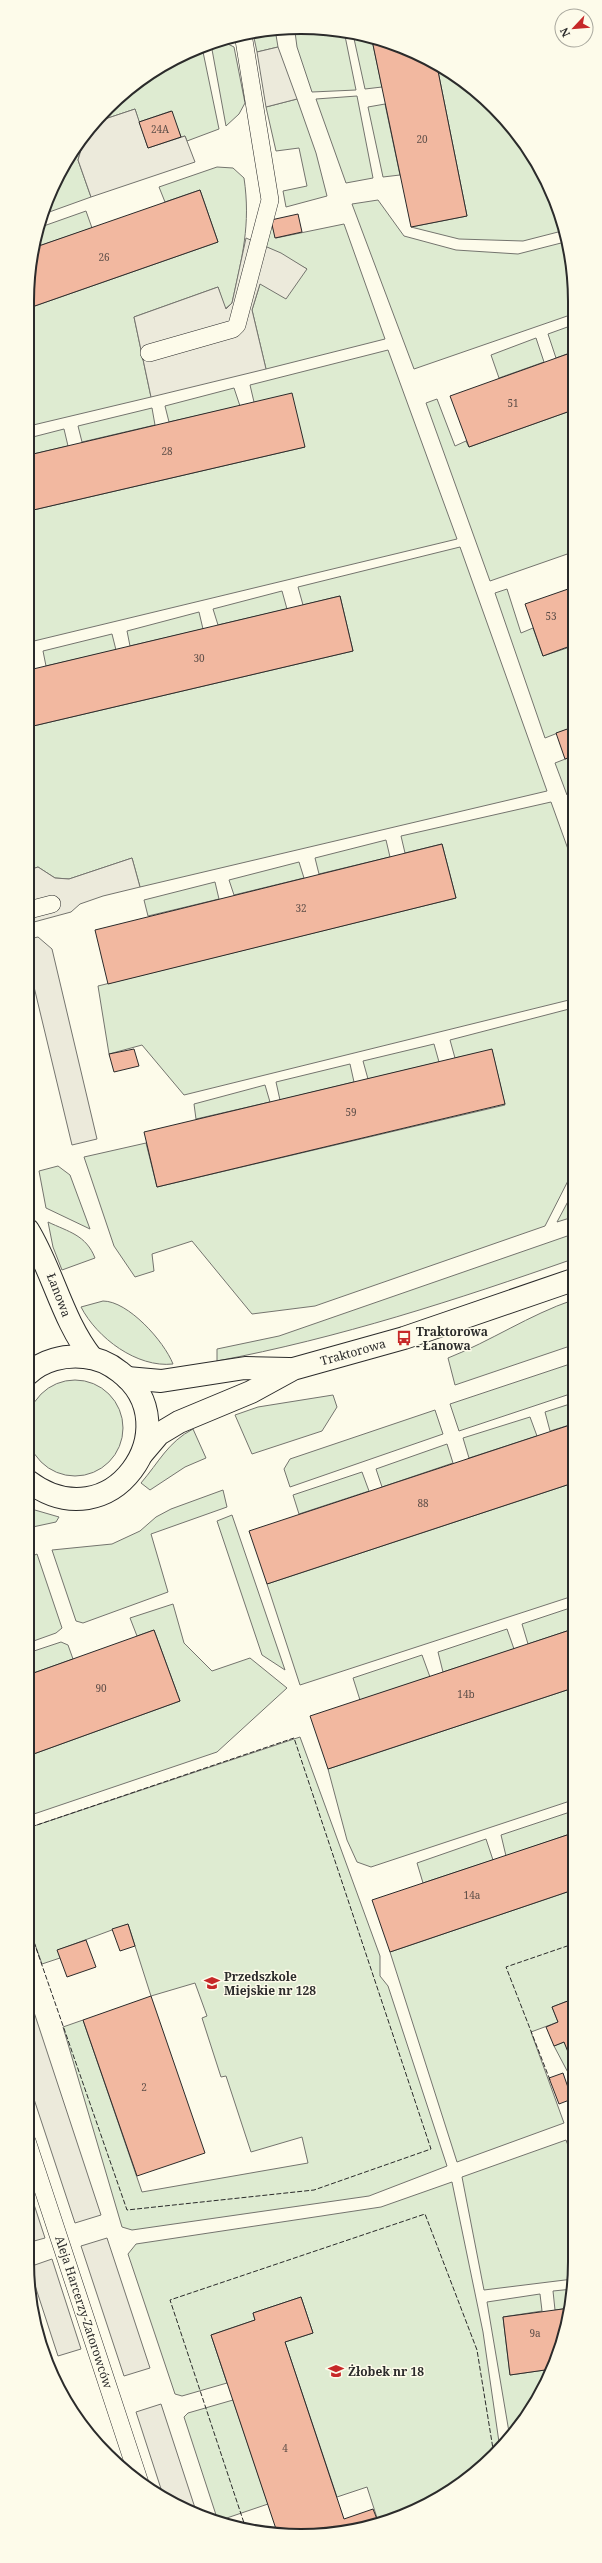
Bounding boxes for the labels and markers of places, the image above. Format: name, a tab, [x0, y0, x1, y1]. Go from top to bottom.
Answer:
place label: Traktorowa - Łanowa	[416, 1323, 488, 1354]
bus stop icon: Traktorowa - Łanowa	[395, 1329, 413, 1347]
place label: Przedszkole Miejskie nr 128	[224, 1968, 316, 1999]
school or university icon: Przedszkole Miejskie nr 128	[203, 1974, 221, 1992]
school or university icon: Żłobek nr 18	[327, 2362, 345, 2380]
place label: Żłobek nr 18	[348, 2363, 424, 2380]

